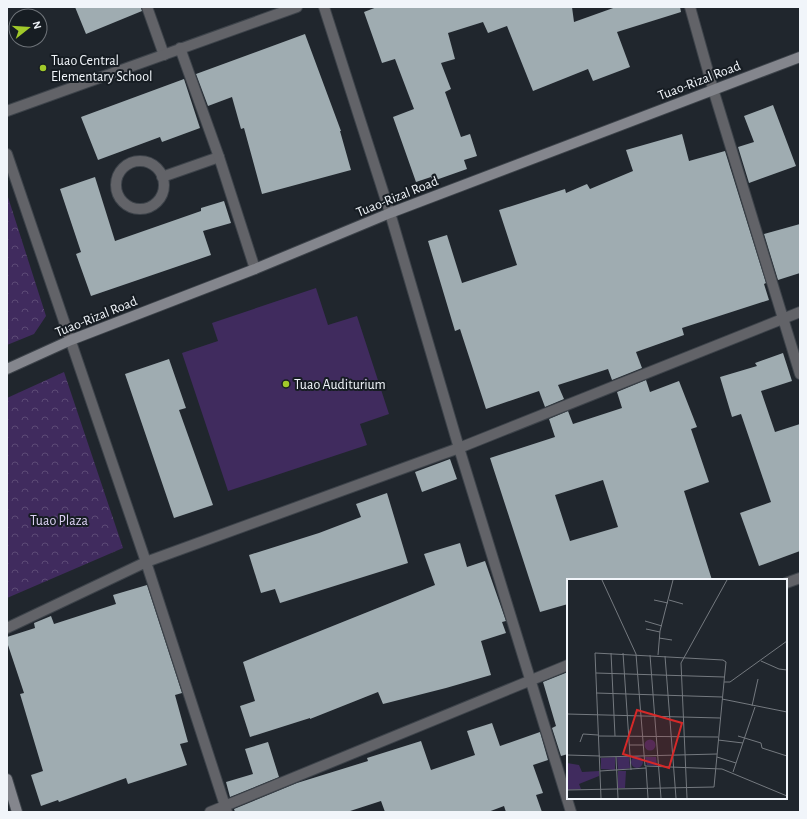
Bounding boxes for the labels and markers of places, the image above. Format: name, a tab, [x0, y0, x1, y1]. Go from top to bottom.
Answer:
place label: Tuao Central Elementary School	[51, 54, 153, 84]
marker: Tuao Central Elementary School	[38, 63, 48, 73]
place label: Tuao Auditurium	[294, 378, 386, 392]
marker: Tuao Auditurium	[281, 379, 291, 389]

